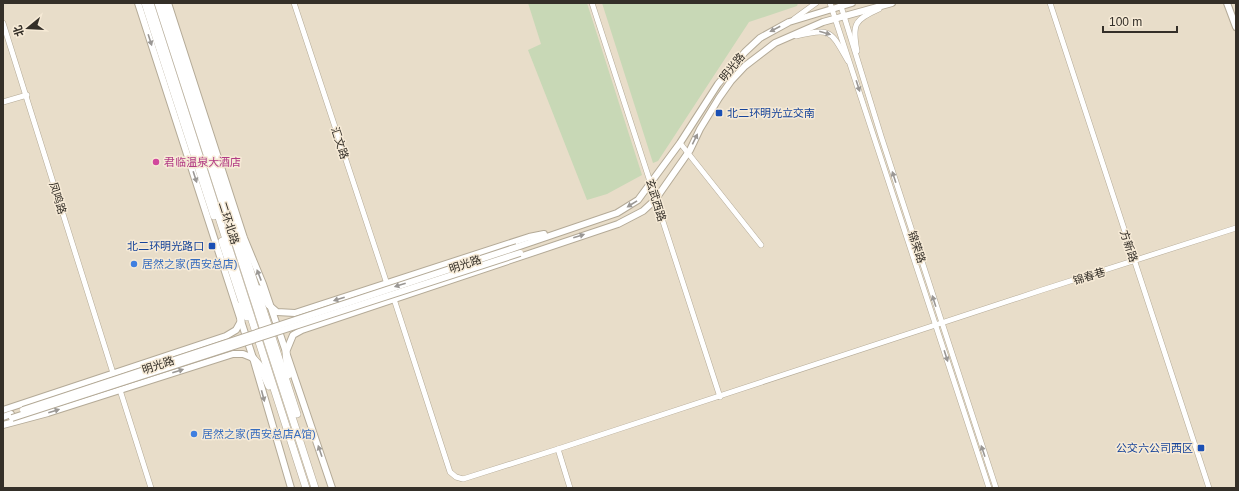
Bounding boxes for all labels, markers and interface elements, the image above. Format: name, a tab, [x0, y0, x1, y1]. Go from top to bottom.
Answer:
north arrow	[8, 8, 48, 48]
scale bar	[1103, 8, 1177, 34]
text: 100 m	[1109, 15, 1142, 29]
text: 北	[11, 24, 26, 38]
one-way arrow	[769, 26, 781, 32]
one-way arrow	[819, 30, 831, 36]
one-way arrow	[147, 34, 153, 46]
street label: 明光路	[717, 50, 747, 84]
one-way arrow	[855, 80, 861, 92]
place label: 北二环明光立交南	[727, 107, 815, 119]
marker: 北二环明光立交南	[714, 108, 724, 118]
street label: 汇文路	[329, 125, 351, 161]
one-way arrow	[692, 134, 698, 145]
place label: 君临温泉大酒店	[164, 156, 241, 168]
marker: 君临温泉大酒店	[151, 157, 161, 167]
one-way arrow	[192, 171, 198, 183]
one-way arrow	[891, 171, 897, 183]
street label: 玄武西路	[644, 177, 668, 223]
street label: 凤鸣路	[47, 180, 69, 216]
street label: 二环北路	[216, 200, 242, 246]
one-way arrow	[627, 200, 637, 208]
street label: 方新路	[1118, 228, 1140, 264]
street label: 锦荣路	[906, 229, 928, 265]
one-way arrow	[573, 233, 585, 239]
place label: 北二环明光路口	[127, 240, 204, 252]
marker: 北二环明光路口	[207, 241, 217, 251]
street label: 明光路	[447, 253, 483, 275]
place label: 居然之家(西安总店)	[142, 258, 237, 270]
marker: 居然之家(西安总店)	[129, 259, 139, 269]
street label: 锦春巷	[1071, 265, 1107, 287]
one-way arrow	[256, 269, 262, 281]
one-way arrow	[394, 283, 406, 289]
one-way arrow	[931, 294, 937, 306]
one-way arrow	[333, 296, 345, 302]
one-way arrow	[943, 350, 949, 362]
street label: 明光路	[140, 354, 176, 376]
one-way arrow	[172, 368, 184, 374]
one-way arrow	[260, 390, 266, 402]
one-way arrow	[49, 408, 61, 414]
place label: 居然之家(西安总店A馆)	[202, 428, 316, 440]
marker: 居然之家(西安总店A馆)	[189, 429, 199, 439]
place label: 公交六公司西区	[1116, 442, 1193, 454]
marker: 公交六公司西区	[1196, 443, 1206, 453]
one-way arrow	[317, 445, 323, 457]
one-way arrow	[980, 445, 986, 457]

